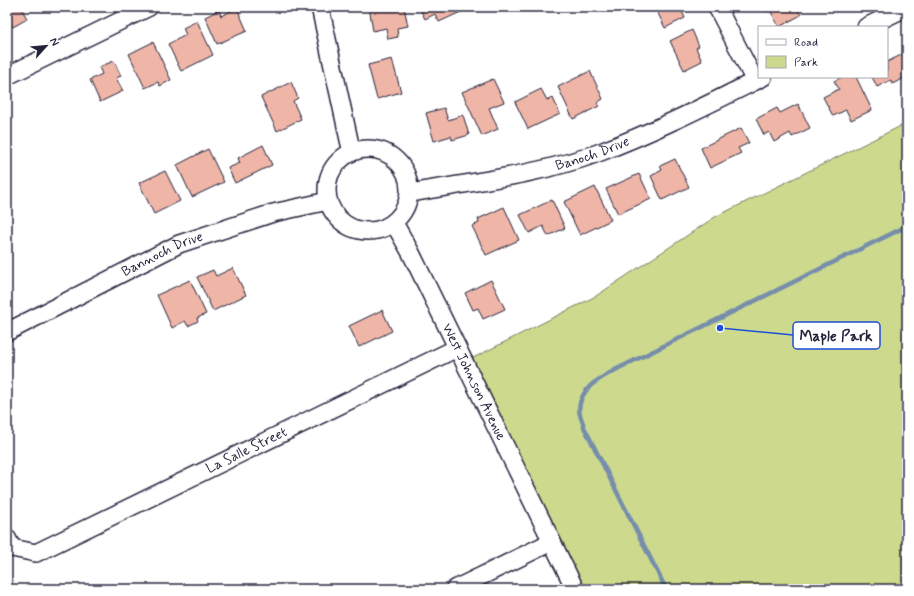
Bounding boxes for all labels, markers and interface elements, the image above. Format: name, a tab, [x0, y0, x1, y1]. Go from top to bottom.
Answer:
north arrow	[26, 26, 66, 66]
legend	[758, 26, 888, 78]
text: N	[46, 35, 62, 48]
text: Road	[794, 35, 818, 51]
text: Park	[794, 55, 818, 71]
street label: Banoch Drive	[553, 132, 632, 175]
street label: Bannoch Drive	[119, 228, 205, 281]
street label: West Johnson Avenue	[438, 321, 510, 444]
callout: Maple Park	[793, 322, 880, 349]
text: Maple Park	[799, 327, 873, 347]
street label: La Salle Street	[203, 423, 290, 478]

